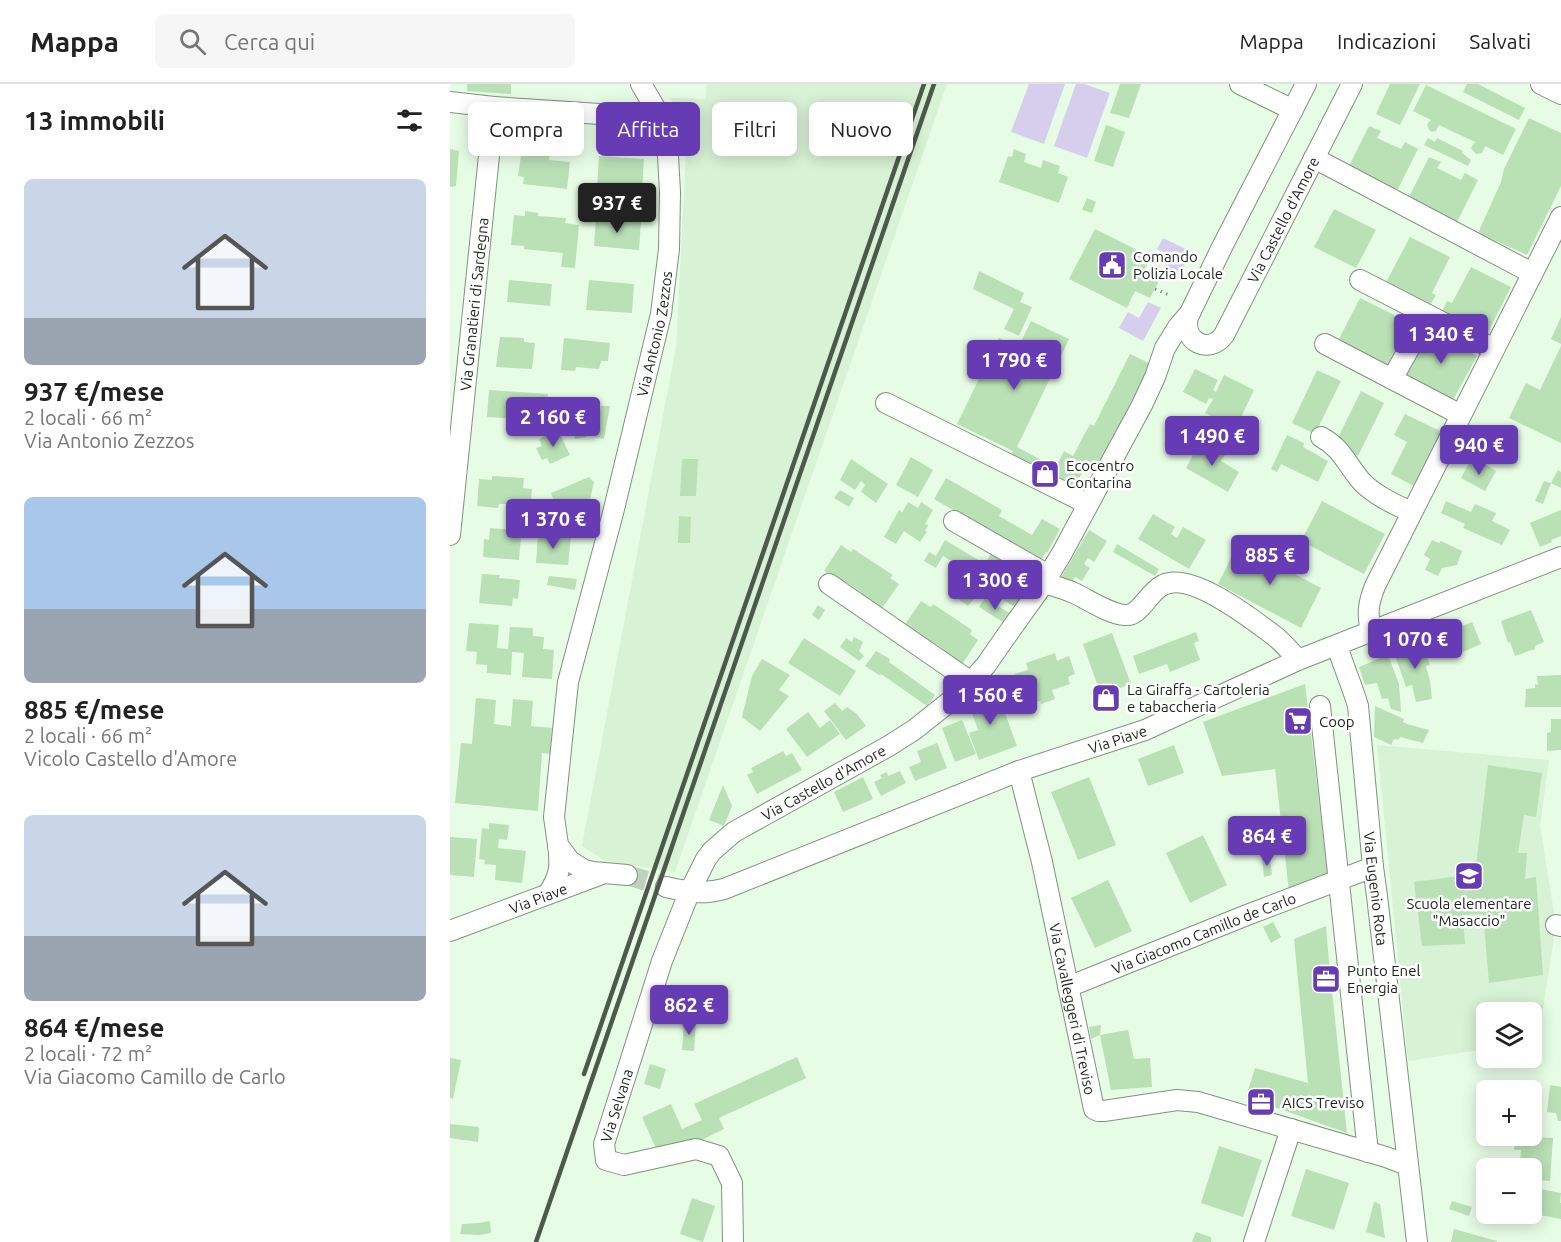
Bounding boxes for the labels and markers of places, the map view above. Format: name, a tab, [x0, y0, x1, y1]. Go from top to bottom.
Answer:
pin: 937 €	[575, 183, 659, 234]
place label: Comando Polizia Locale	[1133, 248, 1223, 282]
public building icon: Comando Polizia Locale	[1096, 249, 1128, 281]
pin: 1 340 €	[1386, 314, 1496, 365]
pin: 1 790 €	[959, 340, 1069, 391]
pin: 2 160 €	[498, 397, 608, 448]
pin: 1 490 €	[1157, 416, 1267, 467]
pin: 940 €	[1437, 425, 1521, 476]
place label: Ecocentro Contarina	[1066, 457, 1134, 491]
shop icon: Ecocentro Contarina	[1029, 458, 1061, 490]
pin: 1 370 €	[498, 499, 608, 550]
pin: 885 €	[1228, 535, 1312, 586]
pin: 1 300 €	[940, 560, 1050, 611]
pin: 1 070 €	[1360, 619, 1470, 670]
pin: 1 560 €	[935, 675, 1045, 726]
place label: La Giraffa - Cartoleria e tabaccheria	[1127, 681, 1270, 715]
shop icon: La Giraffa - Cartoleria e tabaccheria	[1090, 682, 1122, 714]
supermarket icon: Coop	[1282, 705, 1314, 737]
place label: Coop	[1319, 713, 1355, 730]
pin: 864 €	[1225, 816, 1309, 867]
school or university icon: Scuola elementare "Masaccio"	[1453, 860, 1485, 892]
place label: Scuola elementare "Masaccio"	[1406, 895, 1532, 929]
place label: Punto Enel Energia	[1347, 962, 1420, 996]
office icon: Punto Enel Energia	[1310, 963, 1342, 995]
pin: 862 €	[647, 985, 731, 1036]
office icon: AICS Treviso	[1245, 1086, 1277, 1118]
place label: AICS Treviso	[1282, 1094, 1364, 1111]

